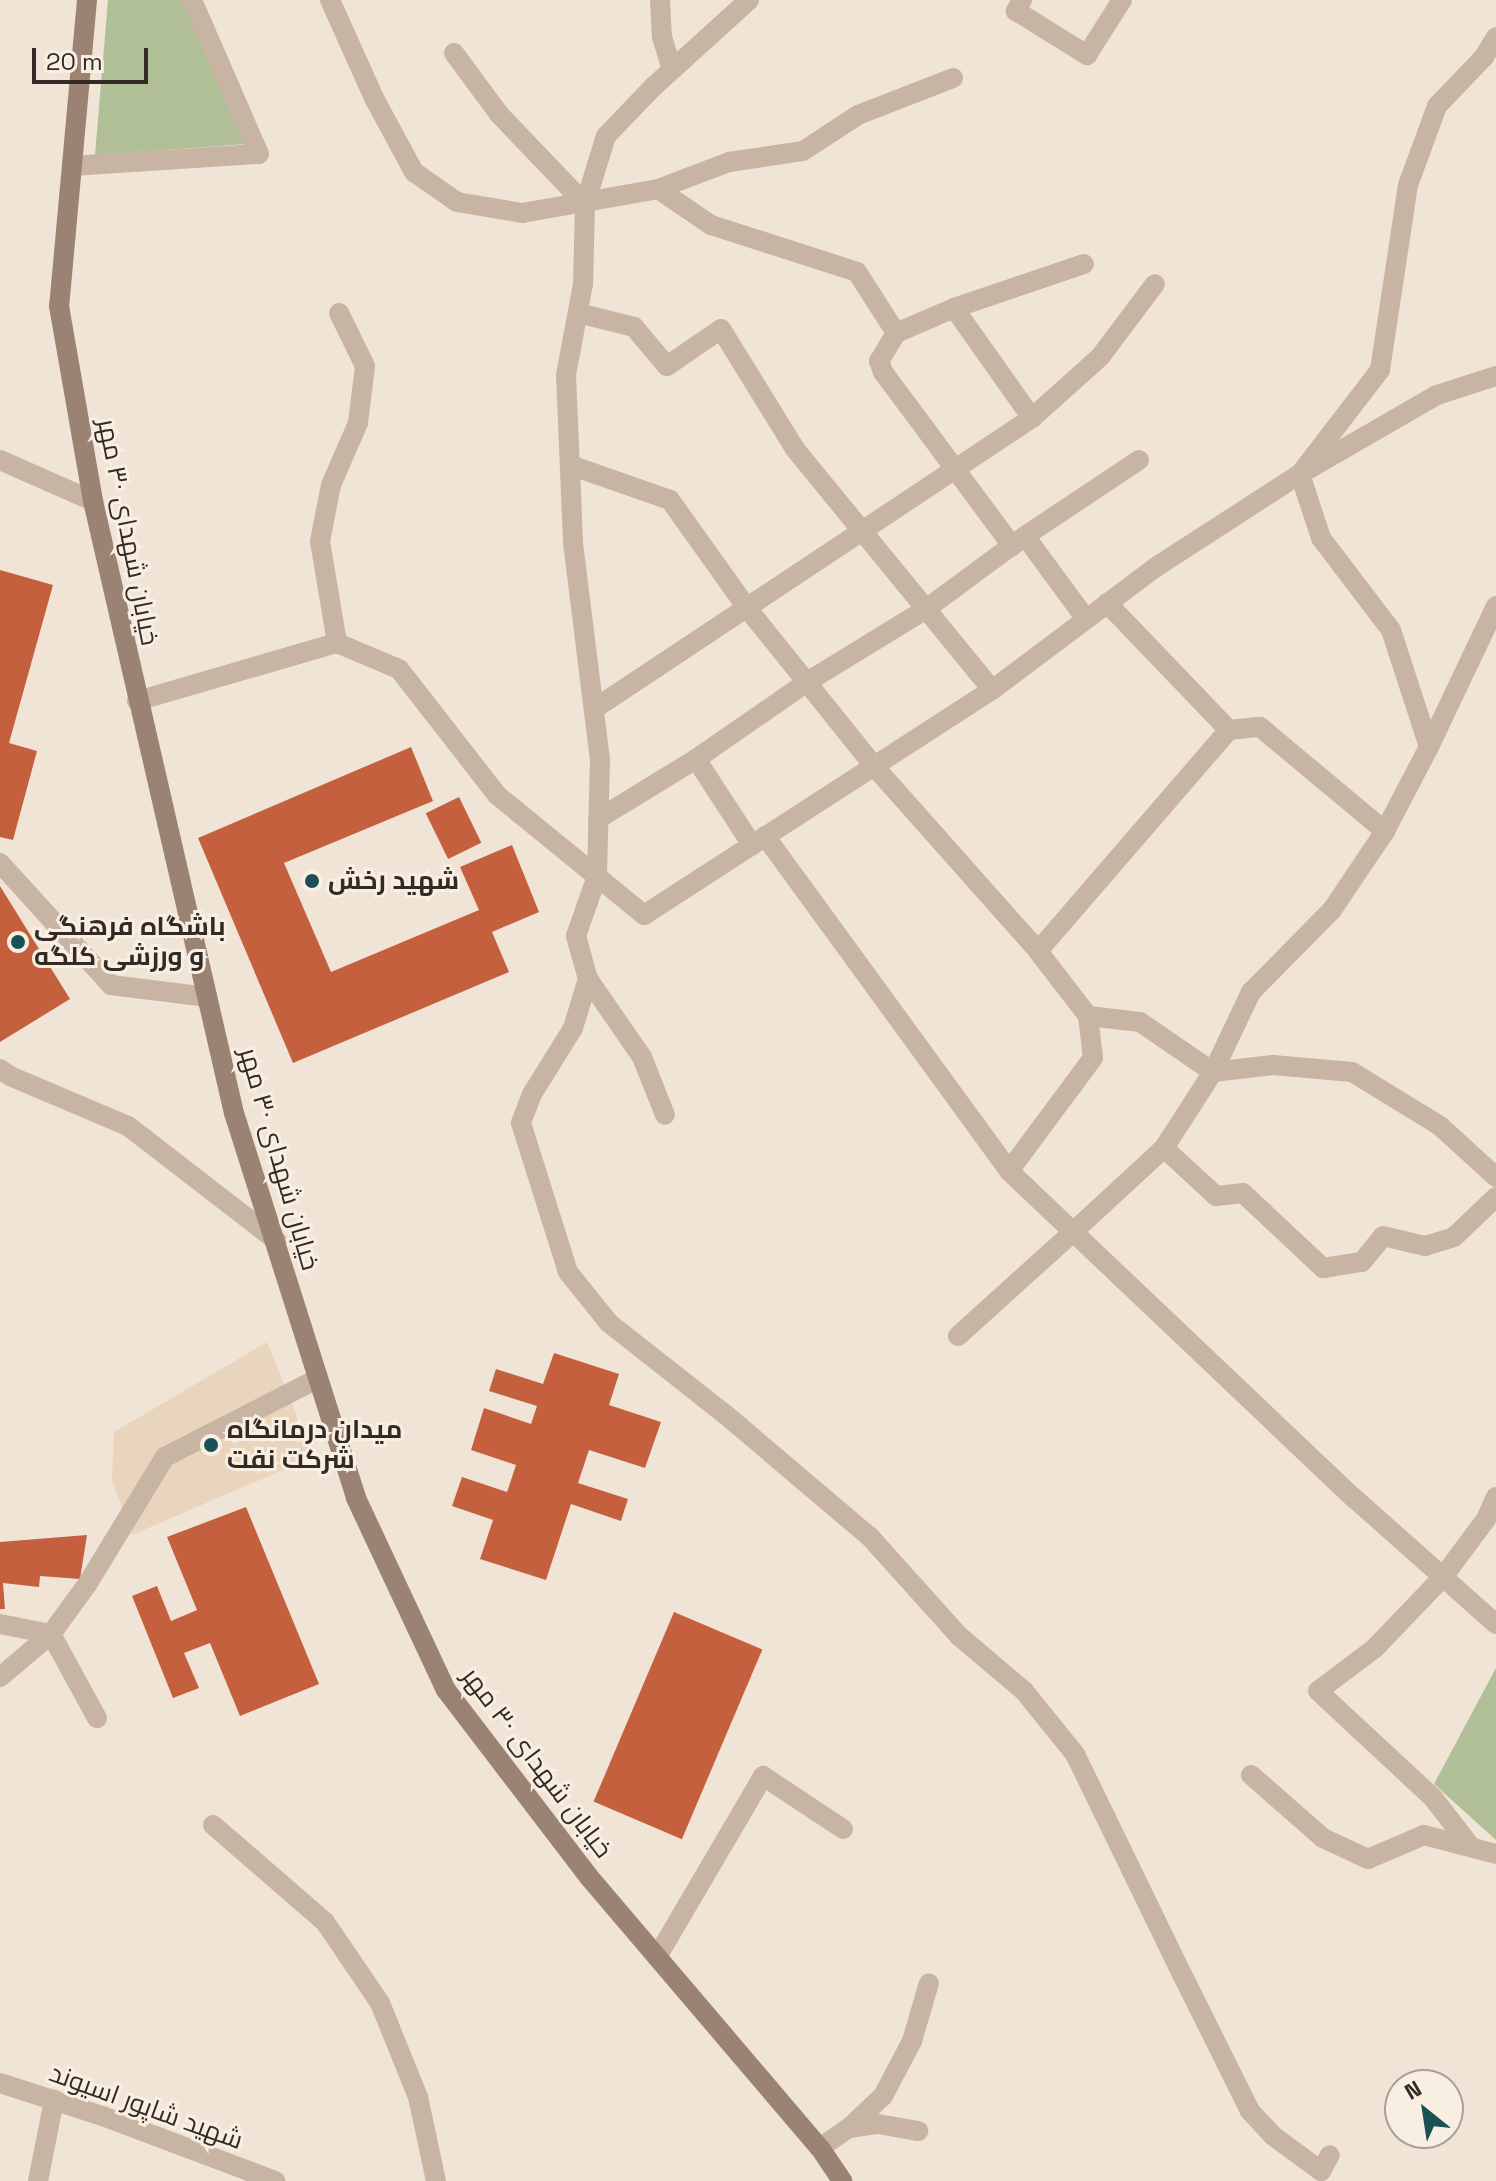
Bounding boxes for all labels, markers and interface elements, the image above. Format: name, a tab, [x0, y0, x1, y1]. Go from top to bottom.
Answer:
scale bar	[36, 32, 152, 82]
text: 20 m	[46, 46, 103, 77]
street label: خیابان شهدای ۳۰ مهر	[91, 416, 165, 648]
place label: شهید رخش	[328, 865, 459, 897]
marker: شهید رخش	[303, 872, 321, 890]
place label: باشگاه فرهنگی و ورزشی کلگه	[34, 911, 226, 972]
marker: باشگاه فرهنگی و ورزشی کلگه	[9, 933, 27, 951]
street label: خیابان شهدای ۳۰ مهر	[232, 1044, 326, 1274]
place label: میدان درمانگاه شرکت نفت	[227, 1414, 402, 1476]
marker: میدان درمانگاه شرکت نفت	[202, 1436, 220, 1454]
street label: خیابان شهدای ۳۰ مهر	[455, 1662, 619, 1864]
street label: شهید شاپور اسیوند	[45, 2058, 247, 2156]
north arrow	[1384, 2069, 1464, 2149]
text: N	[1400, 2074, 1426, 2106]

